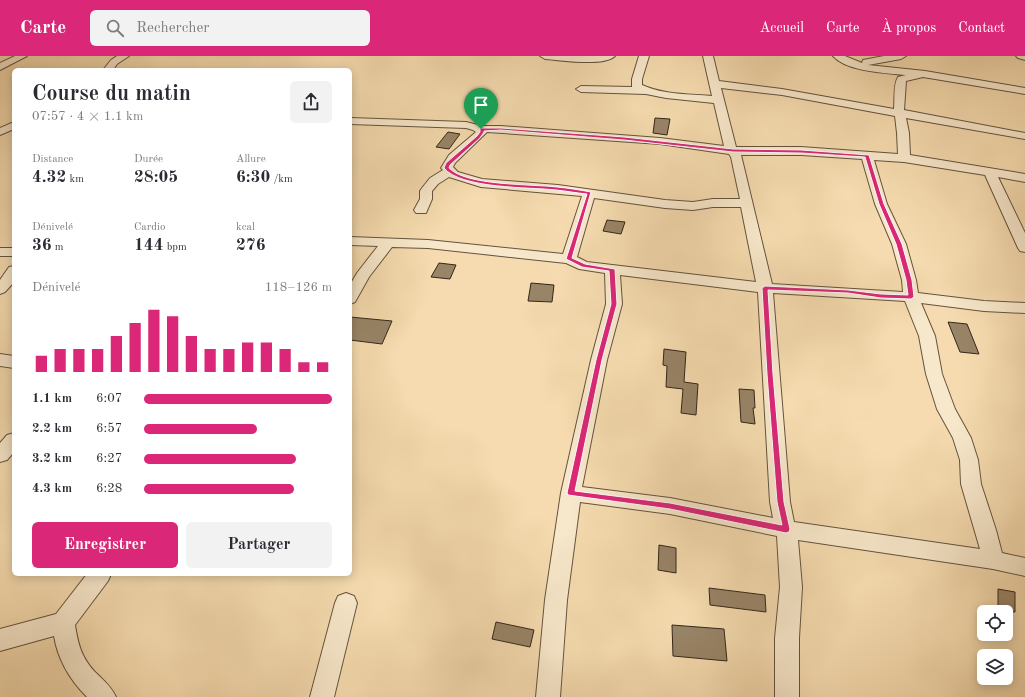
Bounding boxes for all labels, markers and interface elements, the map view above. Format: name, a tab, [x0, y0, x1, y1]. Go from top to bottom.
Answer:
search box	[90, 10, 370, 46]
icon: search	[104, 17, 126, 39]
text: Carte	[20, 19, 66, 38]
text: Rechercher	[136, 21, 209, 36]
text: Accueil	[760, 21, 804, 35]
text: Carte	[826, 21, 859, 35]
text: À propos	[881, 21, 936, 35]
text: Contact	[958, 21, 1005, 35]
button: share	[290, 81, 332, 123]
text: Course du matin	[32, 83, 191, 105]
pin	[464, 88, 498, 129]
icon: arrive	[470, 94, 492, 116]
text: 07:57 · 4 × 1.1 km	[32, 110, 143, 123]
text: Distance	[32, 154, 73, 165]
text: Durée	[134, 154, 163, 165]
text: Allure	[236, 154, 266, 165]
text: 4.32	[32, 169, 66, 186]
text: 28:05	[134, 169, 178, 186]
text: 6:30	[236, 169, 270, 186]
text: km	[66, 174, 84, 185]
text: /km	[270, 174, 293, 185]
text: Dénivelé	[32, 222, 73, 233]
text: Cardio	[134, 222, 165, 233]
text: kcal	[236, 222, 255, 233]
text: 36	[32, 237, 52, 254]
text: 144	[134, 237, 164, 254]
text: 276	[236, 237, 266, 254]
text: m	[52, 242, 64, 253]
text: bpm	[164, 242, 187, 253]
text: Dénivelé	[32, 281, 80, 294]
text: 118–126 m	[265, 281, 332, 294]
text: 1.1 km	[32, 392, 72, 405]
text: 6:07	[96, 392, 122, 405]
text: 2.2 km	[32, 422, 72, 435]
text: 6:57	[96, 422, 122, 435]
text: 3.2 km	[32, 452, 72, 465]
text: 6:27	[96, 452, 122, 465]
text: 4.3 km	[32, 482, 72, 495]
text: 6:28	[96, 482, 122, 495]
button: Enregistrer	[32, 522, 178, 568]
button: Partager	[186, 522, 332, 568]
map controls	[977, 605, 1013, 685]
button: locate	[977, 605, 1013, 641]
button: layers	[977, 649, 1013, 685]

